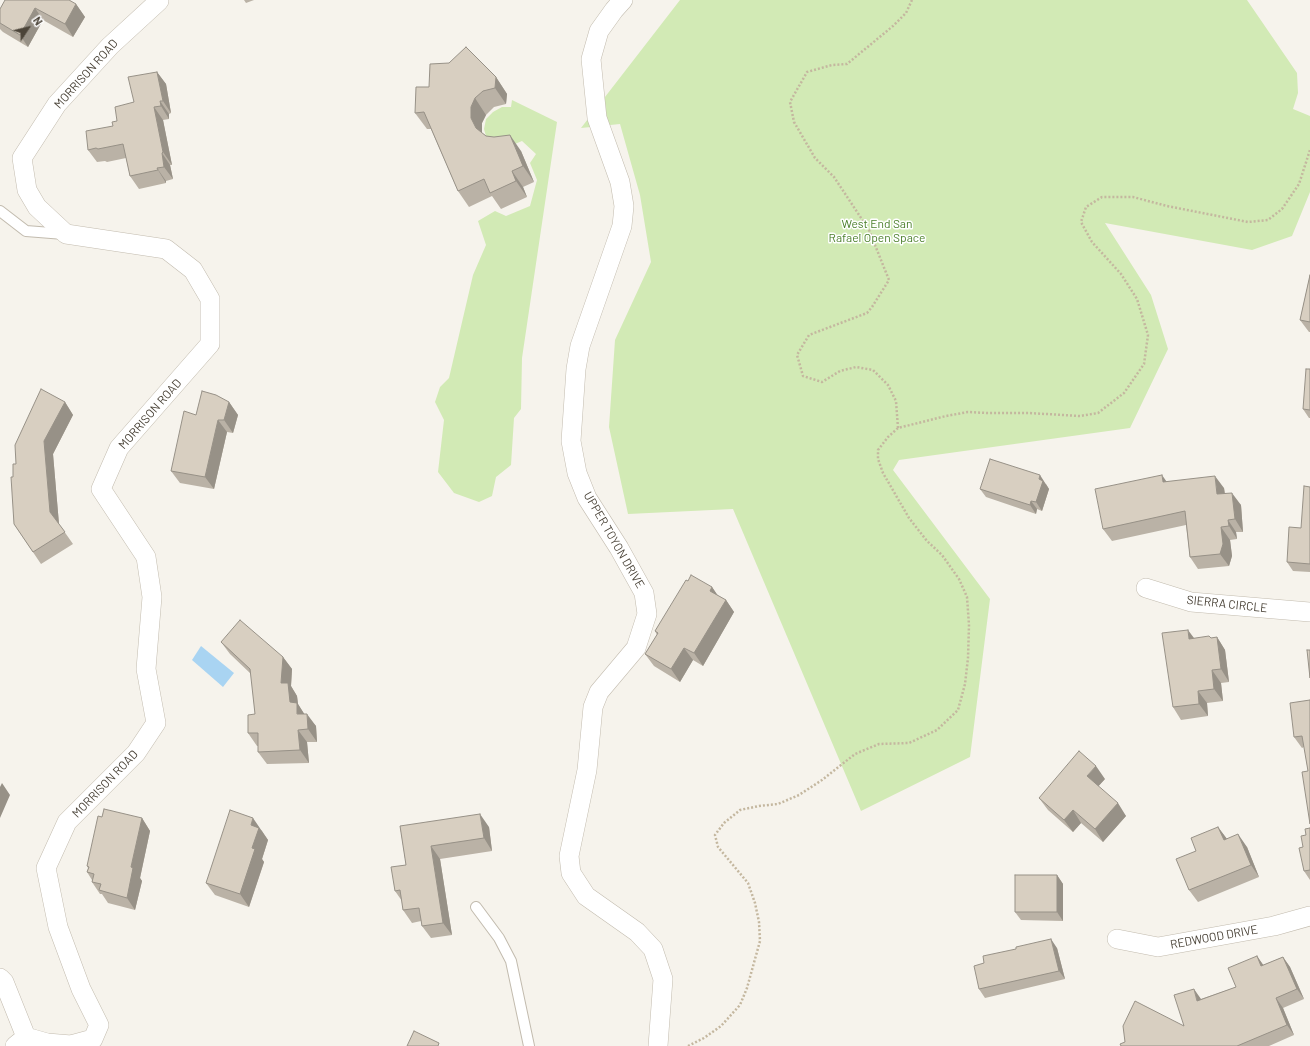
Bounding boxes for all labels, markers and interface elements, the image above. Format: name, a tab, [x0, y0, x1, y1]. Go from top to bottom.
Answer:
north arrow	[8, 8, 48, 48]
text: N	[31, 14, 46, 28]
street label: MORRISON ROAD	[51, 36, 121, 112]
park label: West End San Rafael Open Space	[829, 217, 925, 245]
street label: MORRISON ROAD	[116, 376, 184, 452]
street label: UPPER TOYON DRIVE	[580, 489, 648, 591]
street label: SIERRA CIRCLE	[1186, 593, 1268, 615]
street label: MORRISON ROAD	[69, 747, 141, 821]
street label: REDWOOD DRIVE	[1169, 922, 1259, 952]

